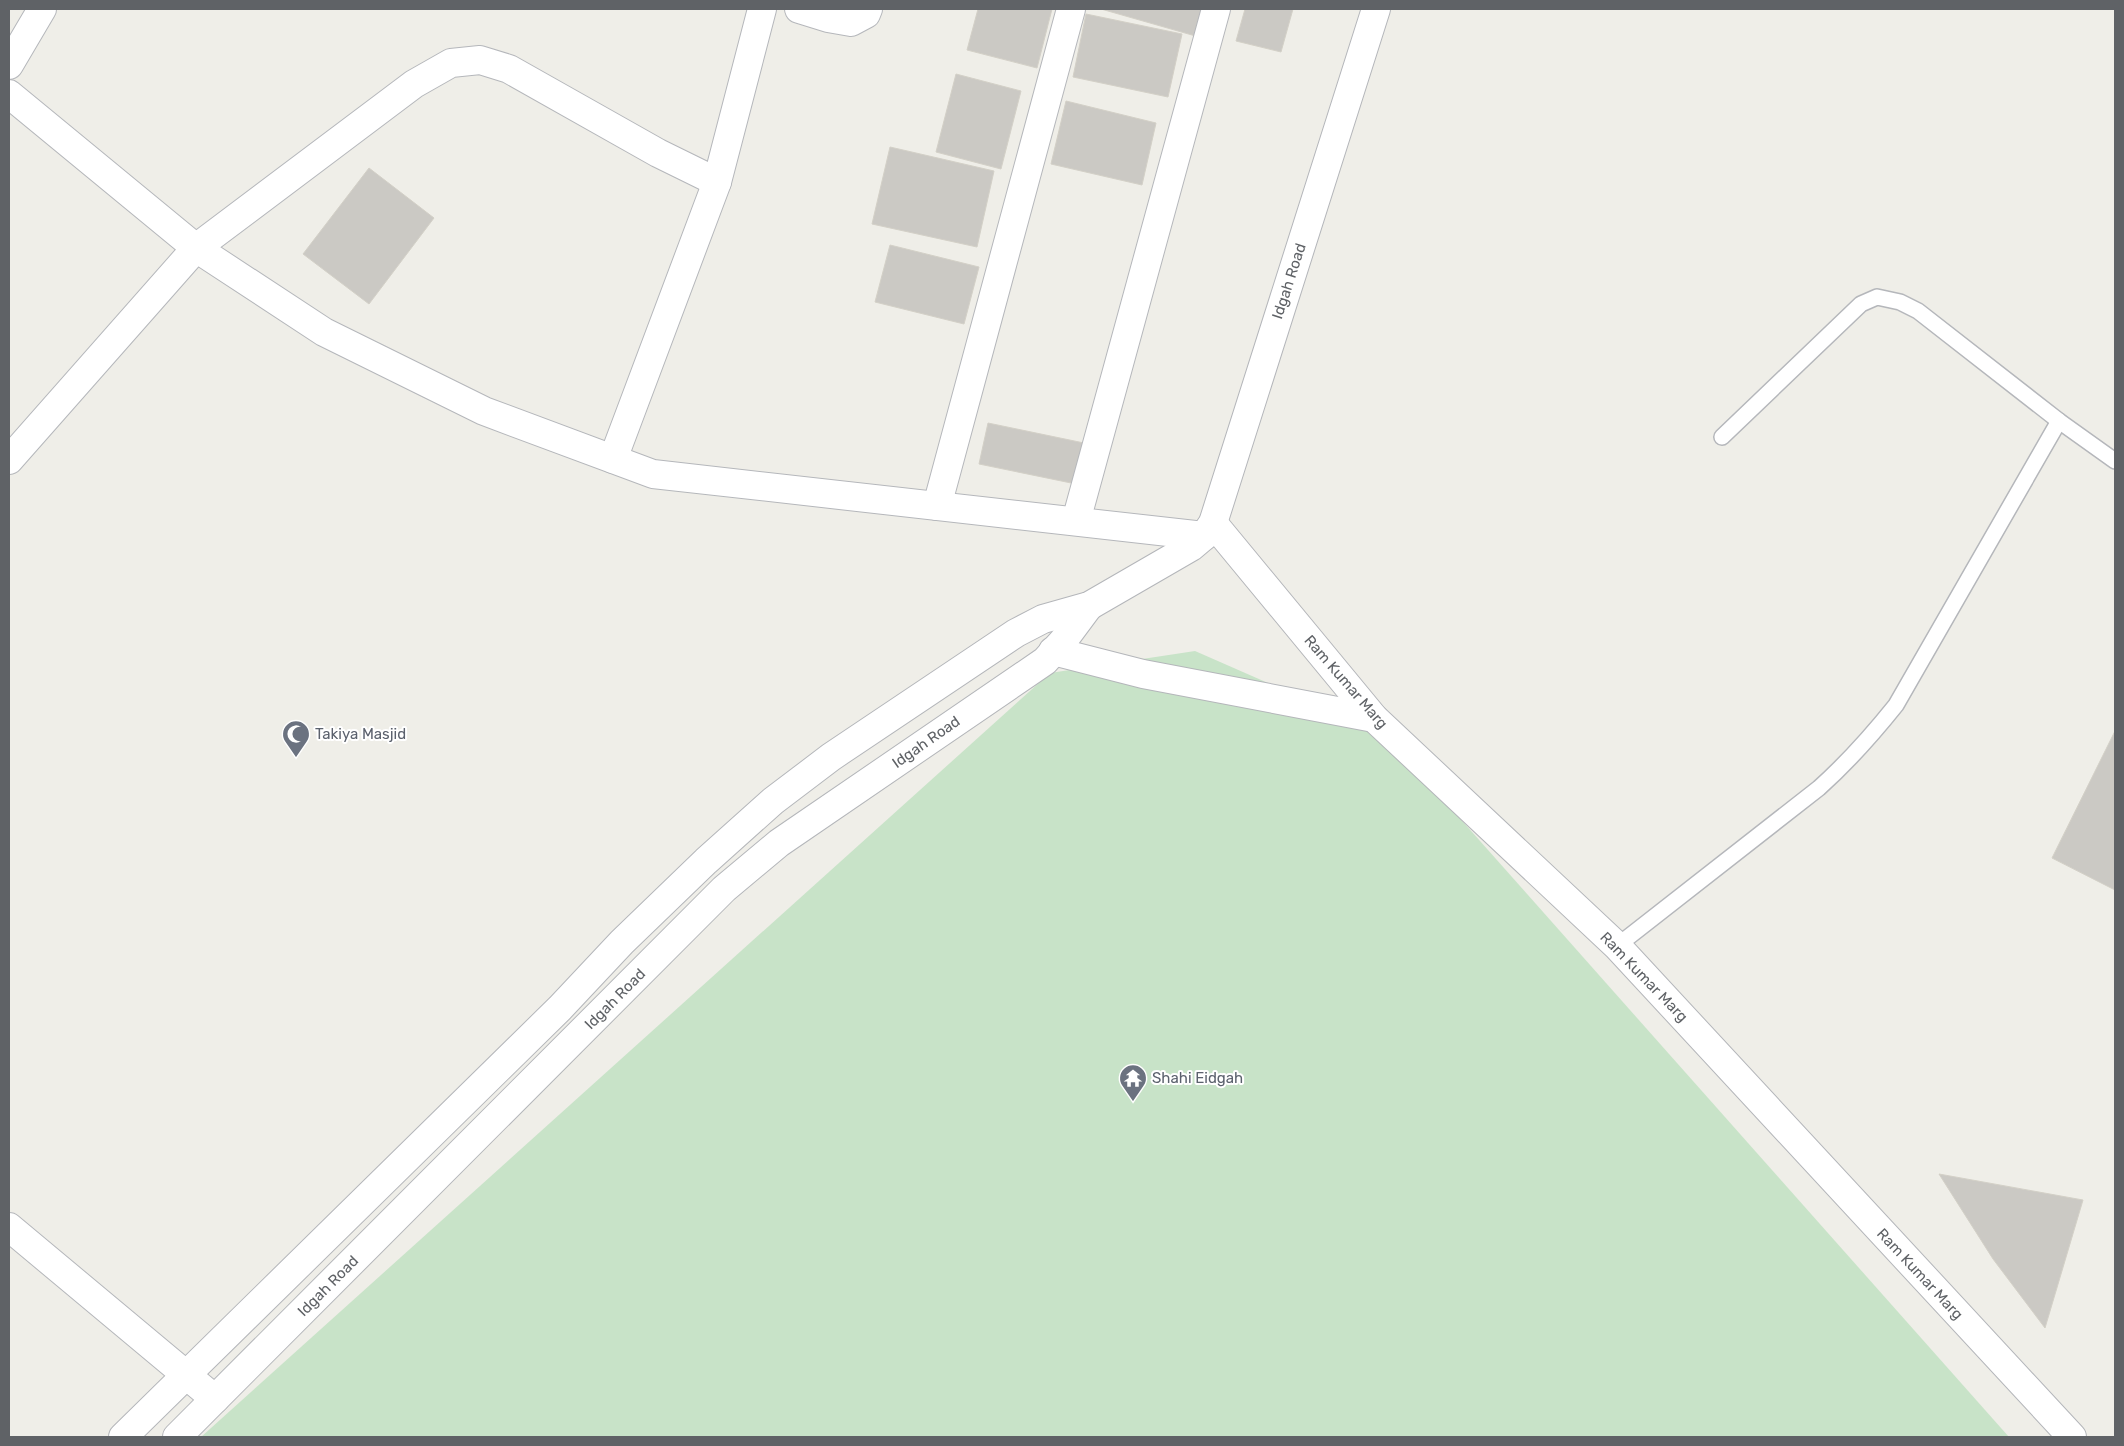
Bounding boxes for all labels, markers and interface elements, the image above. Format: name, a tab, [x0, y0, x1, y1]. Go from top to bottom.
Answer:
street label: Idgah Road	[1268, 241, 1310, 321]
street label: Ram Kumar Marg	[1300, 632, 1392, 732]
street label: Idgah Road	[889, 712, 963, 772]
mosque icon: Takiya Masjid	[281, 719, 311, 758]
place label: Takiya Masjid	[315, 725, 406, 743]
street label: Ram Kumar Marg	[1596, 928, 1692, 1026]
street label: Idgah Road	[581, 965, 649, 1033]
temple icon: Shahi Eidgah	[1118, 1063, 1148, 1102]
place label: Shahi Eidgah	[1152, 1069, 1243, 1087]
street label: Ram Kumar Marg	[1873, 1225, 1967, 1323]
street label: Idgah Road	[294, 1252, 362, 1320]

